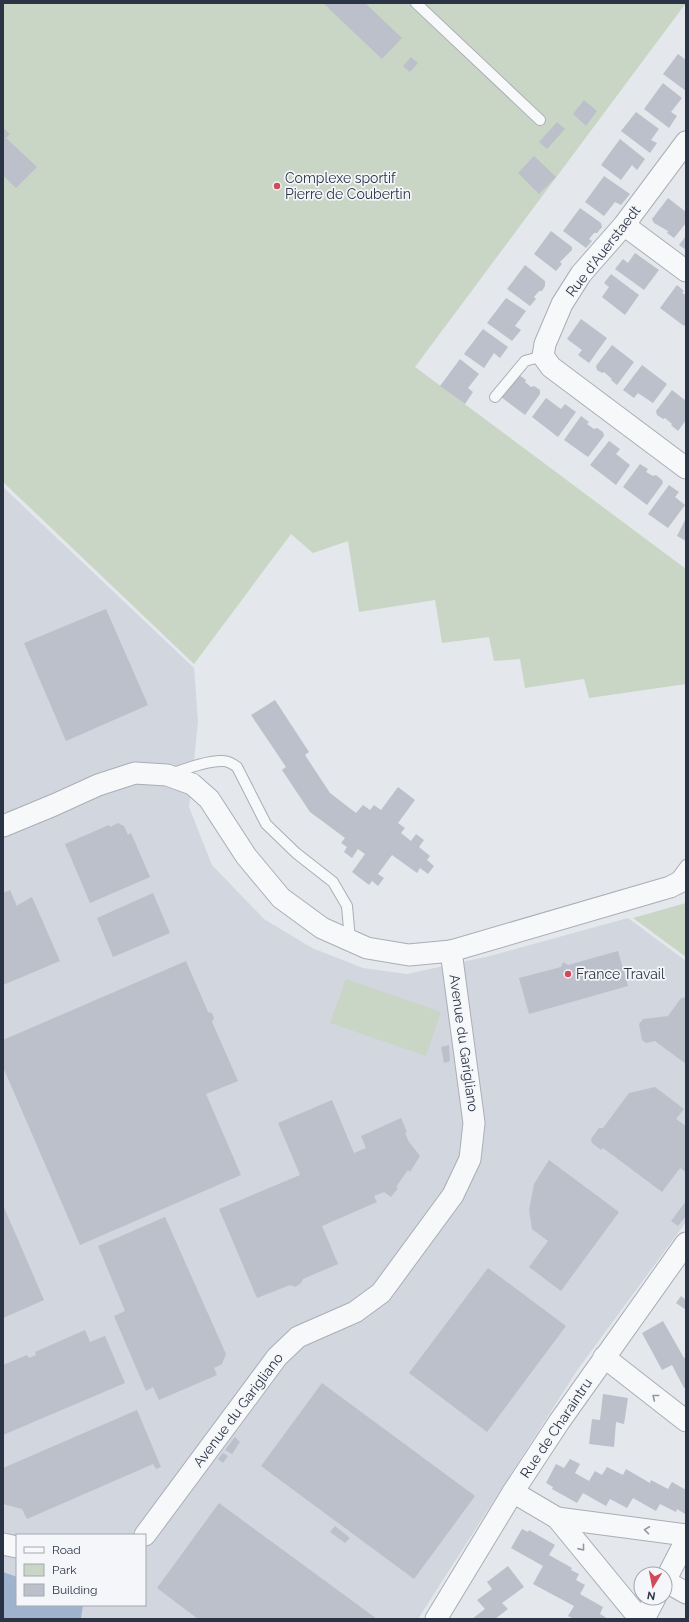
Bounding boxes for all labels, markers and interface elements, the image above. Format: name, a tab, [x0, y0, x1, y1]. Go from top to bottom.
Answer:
place label: Complexe sportif Pierre de Coubertin	[285, 170, 411, 202]
marker: Complexe sportif Pierre de Coubertin	[272, 181, 282, 191]
street label: Rue d'Auerstaedt	[562, 202, 644, 300]
place label: France Travail	[576, 966, 665, 982]
marker: France Travail	[563, 969, 573, 979]
street label: Avenue du Garigliano	[446, 973, 482, 1113]
street label: Avenue du Garigliano	[190, 1350, 286, 1470]
street label: Rue de Charaintru	[517, 1375, 595, 1481]
one-way arrow	[653, 1395, 660, 1402]
one-way arrow	[644, 1526, 650, 1535]
legend	[16, 1534, 146, 1606]
text: Road	[52, 1543, 81, 1557]
one-way arrow	[577, 1543, 584, 1550]
text: Park	[52, 1563, 77, 1577]
north arrow	[633, 1566, 673, 1606]
text: Building	[52, 1583, 98, 1597]
text: N	[646, 1588, 657, 1602]

